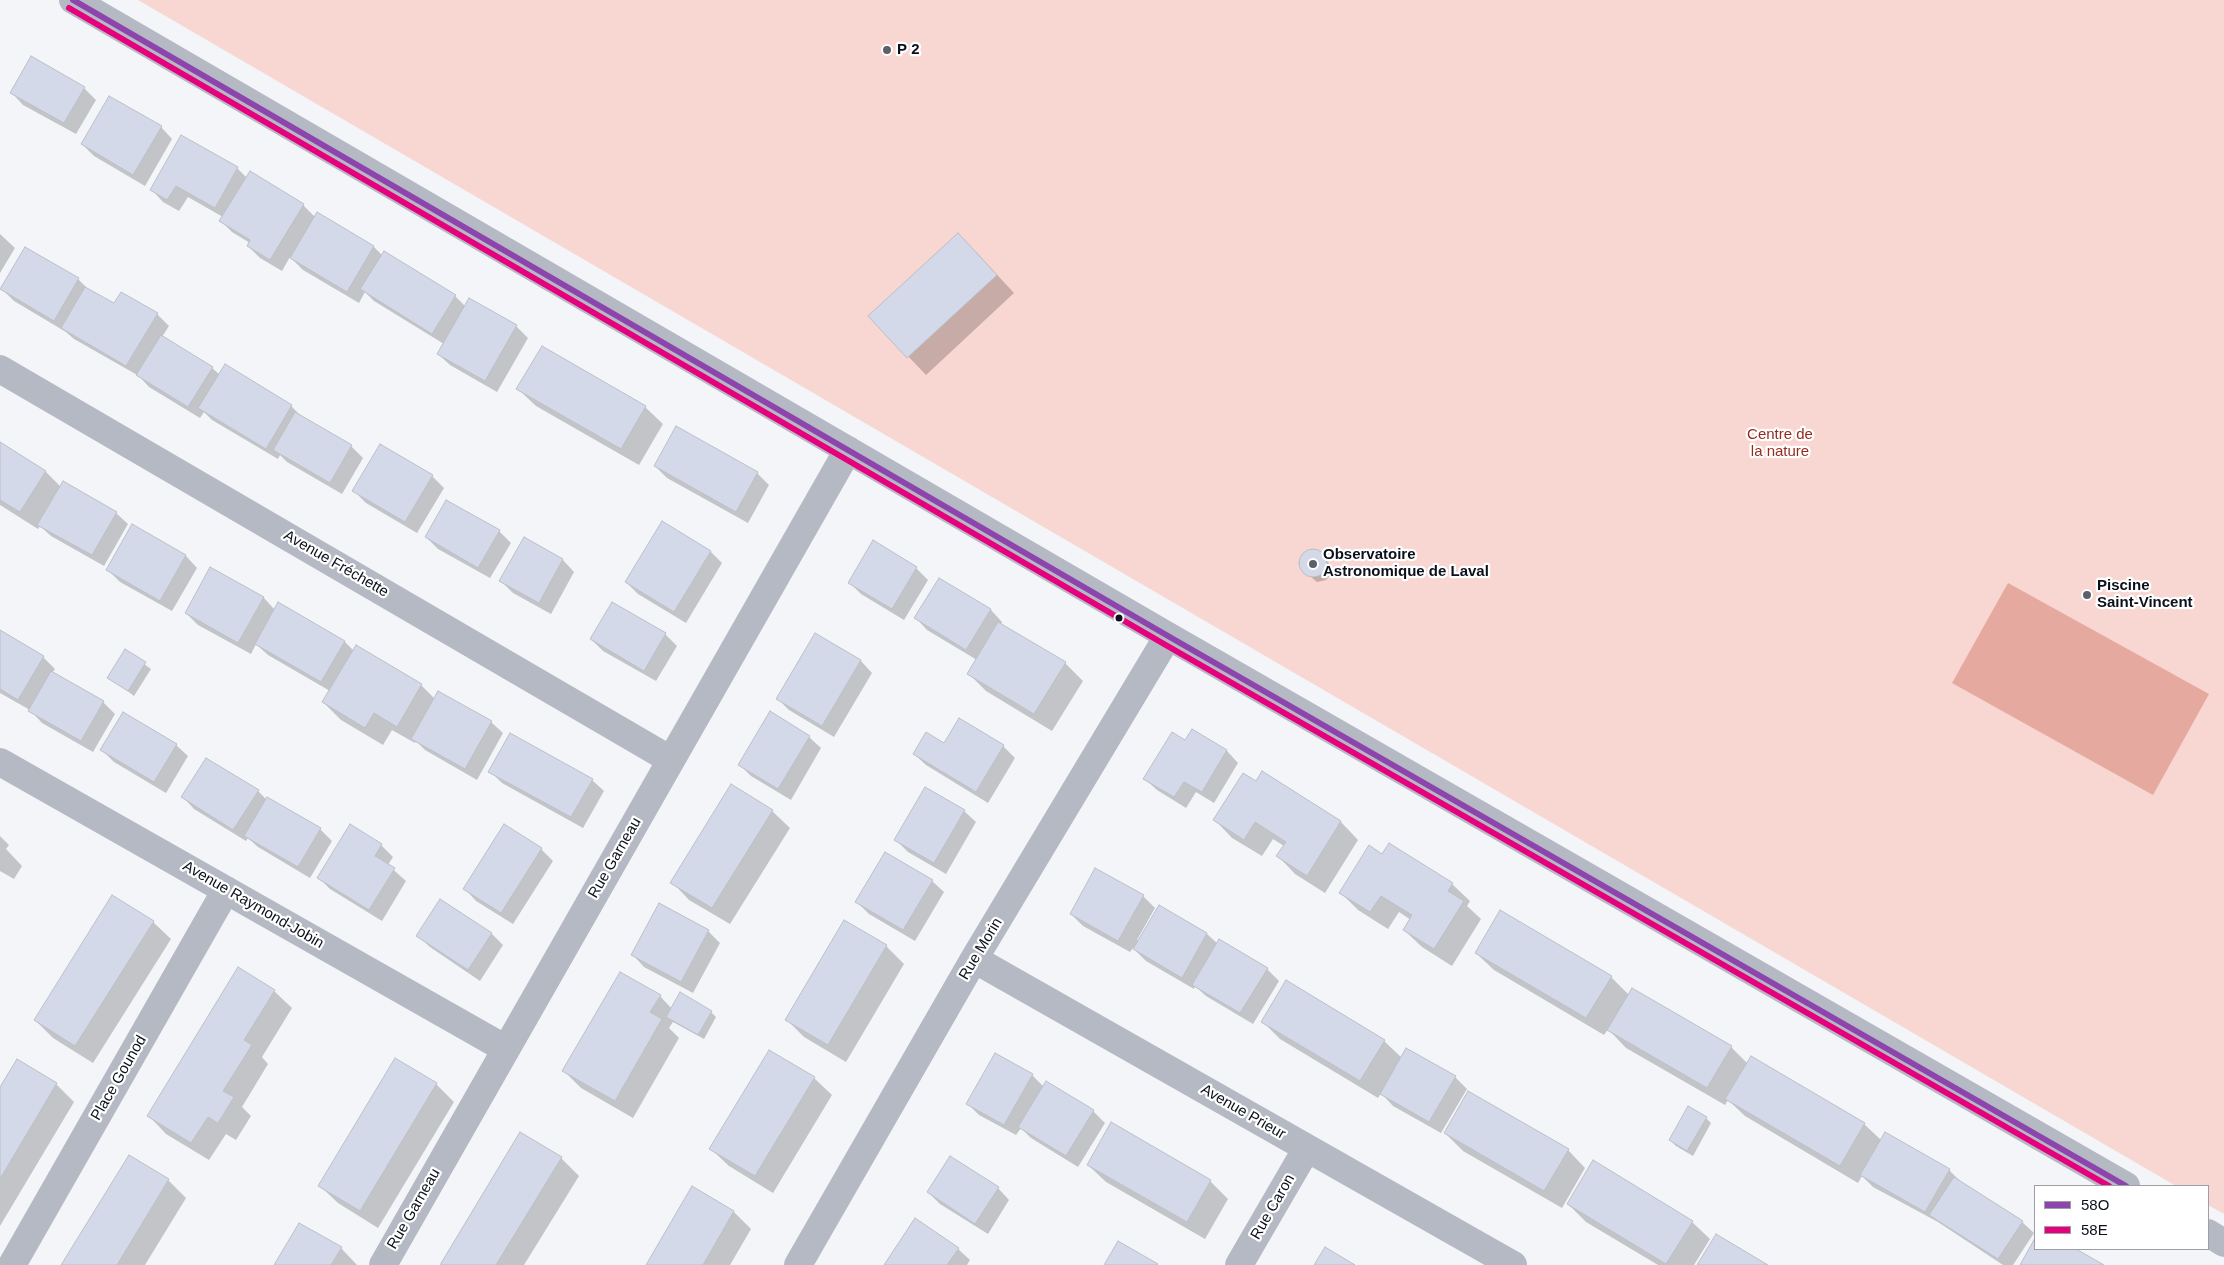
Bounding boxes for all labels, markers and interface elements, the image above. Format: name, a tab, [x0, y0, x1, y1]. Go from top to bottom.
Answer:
place label: P 2	[897, 41, 920, 59]
marker: P 2	[881, 44, 893, 56]
park label: Centre de la nature	[1747, 426, 1813, 461]
street label: Avenue Fréchette	[280, 527, 392, 601]
place label: Observatoire Astronomique de Laval	[1323, 546, 1489, 581]
marker: Observatoire Astronomique de Laval	[1307, 558, 1319, 570]
place label: Piscine Saint-Vincent	[2097, 577, 2193, 612]
marker: Piscine Saint-Vincent	[2081, 589, 2093, 601]
unlabelled marker	[1114, 613, 1124, 623]
street label: Rue Garneau	[585, 815, 645, 901]
street label: Avenue Raymond-Jobin	[179, 857, 327, 953]
street label: Rue Morin	[955, 915, 1007, 983]
street label: Place Gounod	[87, 1032, 151, 1124]
street label: Avenue Prieur	[1197, 1081, 1289, 1143]
street label: Rue Garneau	[384, 1166, 444, 1252]
street label: Rue Caron	[1247, 1171, 1299, 1243]
legend	[2034, 1185, 2209, 1250]
text: 58O	[2081, 1196, 2109, 1213]
text: 58E	[2081, 1221, 2108, 1238]

